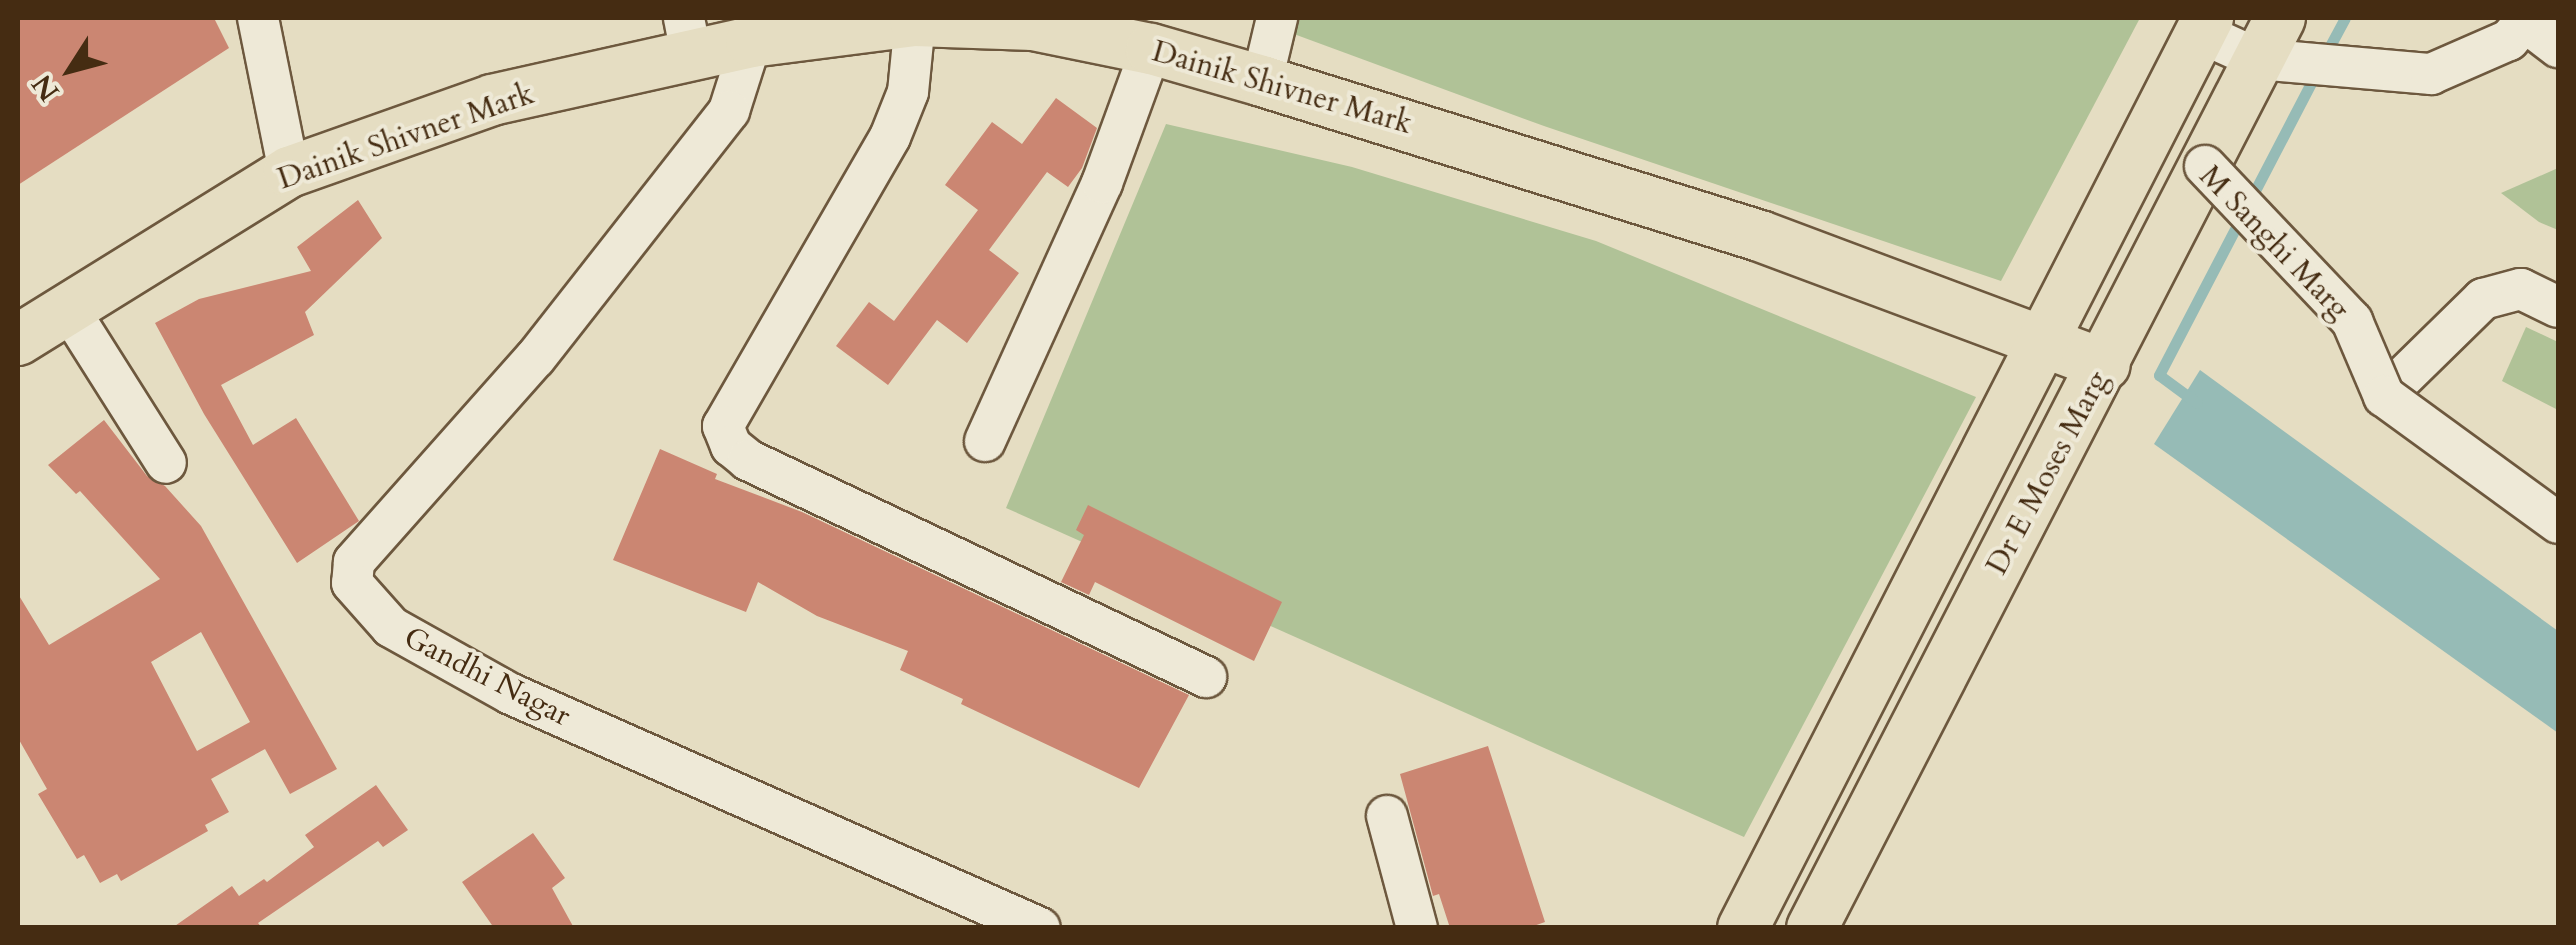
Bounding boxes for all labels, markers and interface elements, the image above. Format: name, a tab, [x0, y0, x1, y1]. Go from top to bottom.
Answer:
north arrow	[20, 20, 120, 120]
street label: Dainik Shivner Mark	[1148, 34, 1416, 142]
text: N	[23, 67, 68, 109]
street label: Dainik Shivner Mark	[273, 76, 539, 198]
street label: M Sanghi Marg	[2192, 159, 2356, 327]
street label: Dr E Moses Marg	[1979, 365, 2117, 581]
street label: Gandhi Nagar	[398, 620, 576, 734]

